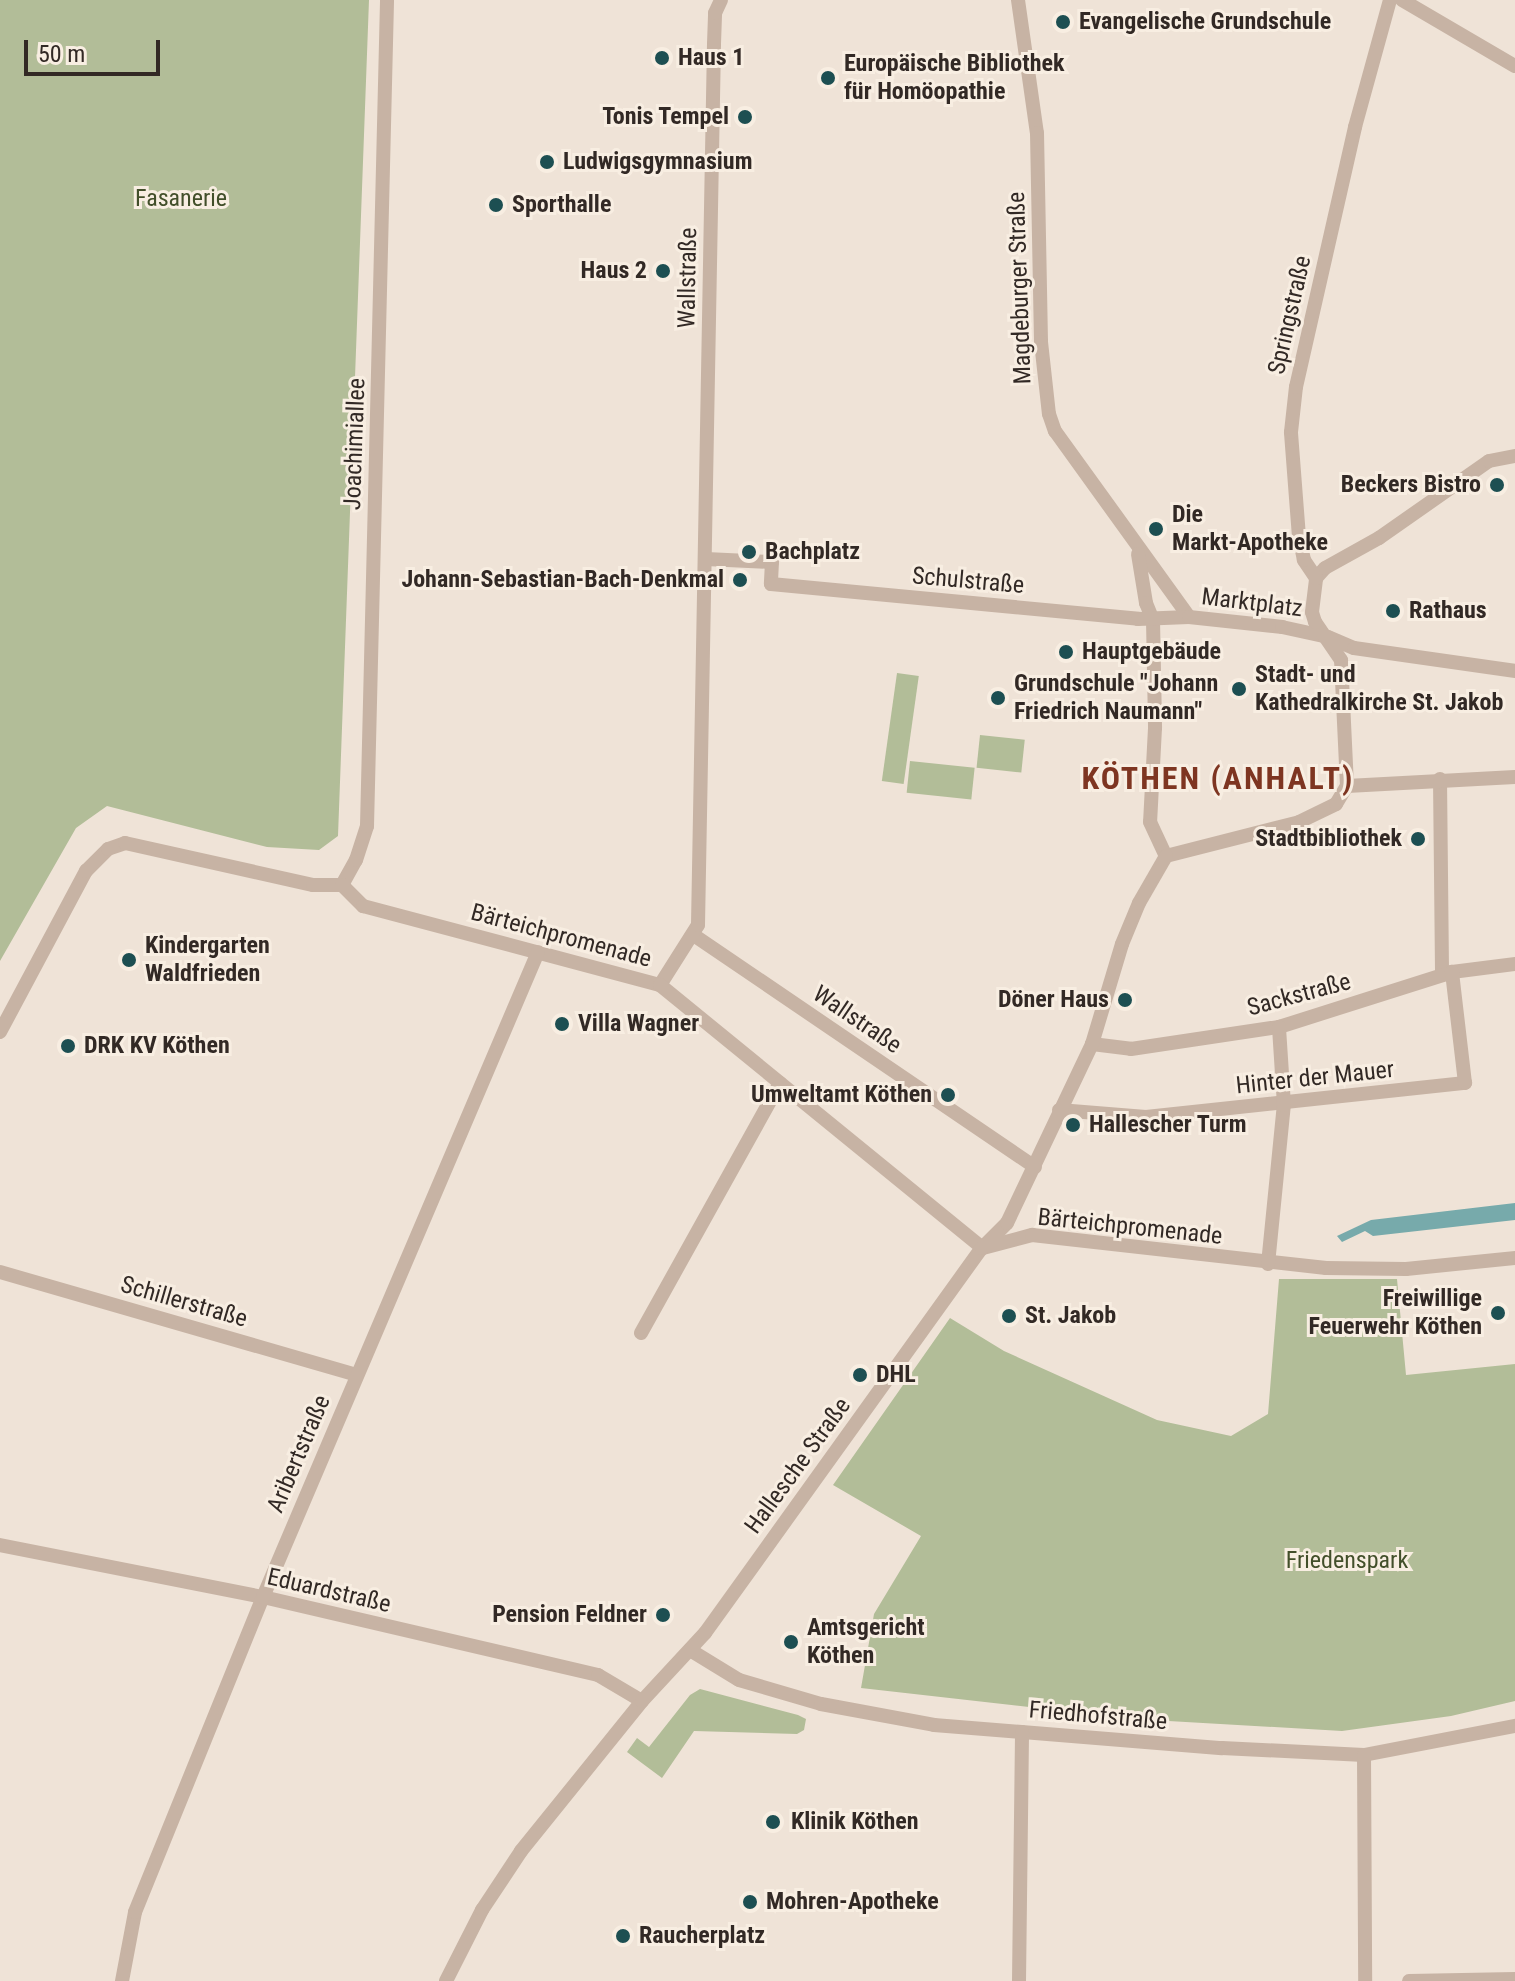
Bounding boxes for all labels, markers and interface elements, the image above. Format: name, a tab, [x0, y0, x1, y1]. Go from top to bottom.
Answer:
place label: Evangelische Grundschule	[1079, 8, 1331, 36]
marker: Evangelische Grundschule	[1054, 13, 1072, 31]
scale bar	[28, 24, 164, 74]
text: 50 m	[38, 40, 85, 68]
place label: Haus 1	[678, 44, 744, 72]
marker: Haus 1	[653, 49, 671, 67]
place label: Europäische Bibliothek für Homöopathie	[844, 50, 1064, 106]
marker: Europäische Bibliothek für Homöopathie	[819, 69, 837, 87]
place label: Tonis Tempel	[601, 103, 729, 131]
marker: Tonis Tempel	[736, 108, 754, 126]
place label: Ludwigsgymnasium	[563, 148, 752, 176]
marker: Ludwigsgymnasium	[538, 153, 556, 171]
park label: Fasanerie	[135, 185, 227, 213]
place label: Sporthalle	[512, 191, 611, 219]
street label: Magdeburger Straße	[1002, 191, 1038, 385]
marker: Sporthalle	[487, 196, 505, 214]
street label: Wallstraße	[673, 227, 703, 329]
street label: Springstraße	[1262, 253, 1318, 377]
place label: Haus 2	[581, 257, 647, 285]
marker: Haus 2	[654, 262, 672, 280]
street label: Joachimiallee	[338, 378, 372, 510]
place label: Beckers Bistro	[1341, 471, 1481, 499]
marker: Beckers Bistro	[1488, 476, 1506, 494]
place label: Die Markt-Apotheke	[1172, 501, 1328, 557]
marker: Die Markt-Apotheke	[1147, 520, 1165, 538]
place label: Bachplatz	[765, 538, 860, 566]
marker: Bachplatz	[740, 543, 758, 561]
street label: Schulstraße	[911, 562, 1025, 600]
place label: Johann-Sebastian-Bach-Denkmal	[401, 566, 724, 594]
marker: Johann-Sebastian-Bach-Denkmal	[731, 571, 749, 589]
street label: Marktplatz	[1200, 583, 1304, 623]
place label: Rathaus	[1409, 597, 1487, 625]
marker: Rathaus	[1384, 602, 1402, 620]
place label: Hauptgebäude	[1082, 638, 1221, 666]
marker: Hauptgebäude	[1057, 643, 1075, 661]
place label: Stadt- und Kathedralkirche St. Jakob	[1255, 661, 1503, 717]
place label: Grundschule "Johann Friedrich Naumann"	[1014, 670, 1218, 726]
marker: Stadt- und Kathedralkirche St. Jakob	[1230, 680, 1248, 698]
marker: Grundschule "Johann Friedrich Naumann"	[989, 689, 1007, 707]
district label: KÖTHEN (ANHALT)	[1082, 759, 1354, 797]
place label: Stadtbibliothek	[1255, 825, 1402, 853]
marker: Stadtbibliothek	[1409, 830, 1427, 848]
street label: Bärteichpromenade	[468, 898, 654, 974]
place label: Kindergarten Waldfrieden	[145, 932, 270, 988]
marker: Kindergarten Waldfrieden	[120, 951, 138, 969]
street label: Sackstraße	[1244, 967, 1354, 1023]
street label: Wallstraße	[807, 980, 907, 1060]
place label: Döner Haus	[998, 986, 1109, 1014]
marker: Döner Haus	[1116, 991, 1134, 1009]
place label: Villa Wagner	[578, 1010, 699, 1038]
marker: Villa Wagner	[553, 1015, 571, 1033]
place label: DRK KV Köthen	[84, 1032, 230, 1060]
marker: DRK KV Köthen	[59, 1037, 77, 1055]
street label: Hinter der Mauer	[1234, 1055, 1396, 1101]
place label: Umweltamt Köthen	[751, 1081, 932, 1109]
marker: Umweltamt Köthen	[939, 1086, 957, 1104]
place label: Hallescher Turm	[1089, 1111, 1247, 1139]
marker: Hallescher Turm	[1064, 1116, 1082, 1134]
street label: Bärteichpromenade	[1036, 1203, 1224, 1251]
street label: Schillerstraße	[117, 1270, 251, 1334]
place label: Freiwillige Feuerwehr Köthen	[1309, 1285, 1482, 1341]
place label: St. Jakob	[1025, 1302, 1116, 1330]
marker: Freiwillige Feuerwehr Köthen	[1489, 1304, 1507, 1322]
marker: St. Jakob	[1000, 1307, 1018, 1325]
place label: DHL	[876, 1361, 916, 1389]
marker: DHL	[851, 1366, 869, 1384]
street label: Aribertstraße	[261, 1391, 337, 1517]
street label: Hallesche Straße	[739, 1393, 857, 1539]
park label: Friedenspark	[1286, 1547, 1408, 1575]
street label: Eduardstraße	[264, 1563, 394, 1619]
place label: Pension Feldner	[492, 1601, 647, 1629]
marker: Pension Feldner	[654, 1606, 672, 1624]
place label: Amtsgericht Köthen	[807, 1614, 925, 1670]
marker: Amtsgericht Köthen	[782, 1633, 800, 1651]
street label: Friedhofstraße	[1028, 1696, 1168, 1736]
place label: Klinik Köthen	[791, 1808, 919, 1836]
marker: Klinik Köthen	[762, 1811, 784, 1833]
place label: Mohren-Apotheke	[766, 1888, 939, 1916]
marker: Mohren-Apotheke	[741, 1893, 759, 1911]
place label: Raucherplatz	[639, 1922, 765, 1950]
marker: Raucherplatz	[614, 1927, 632, 1945]

